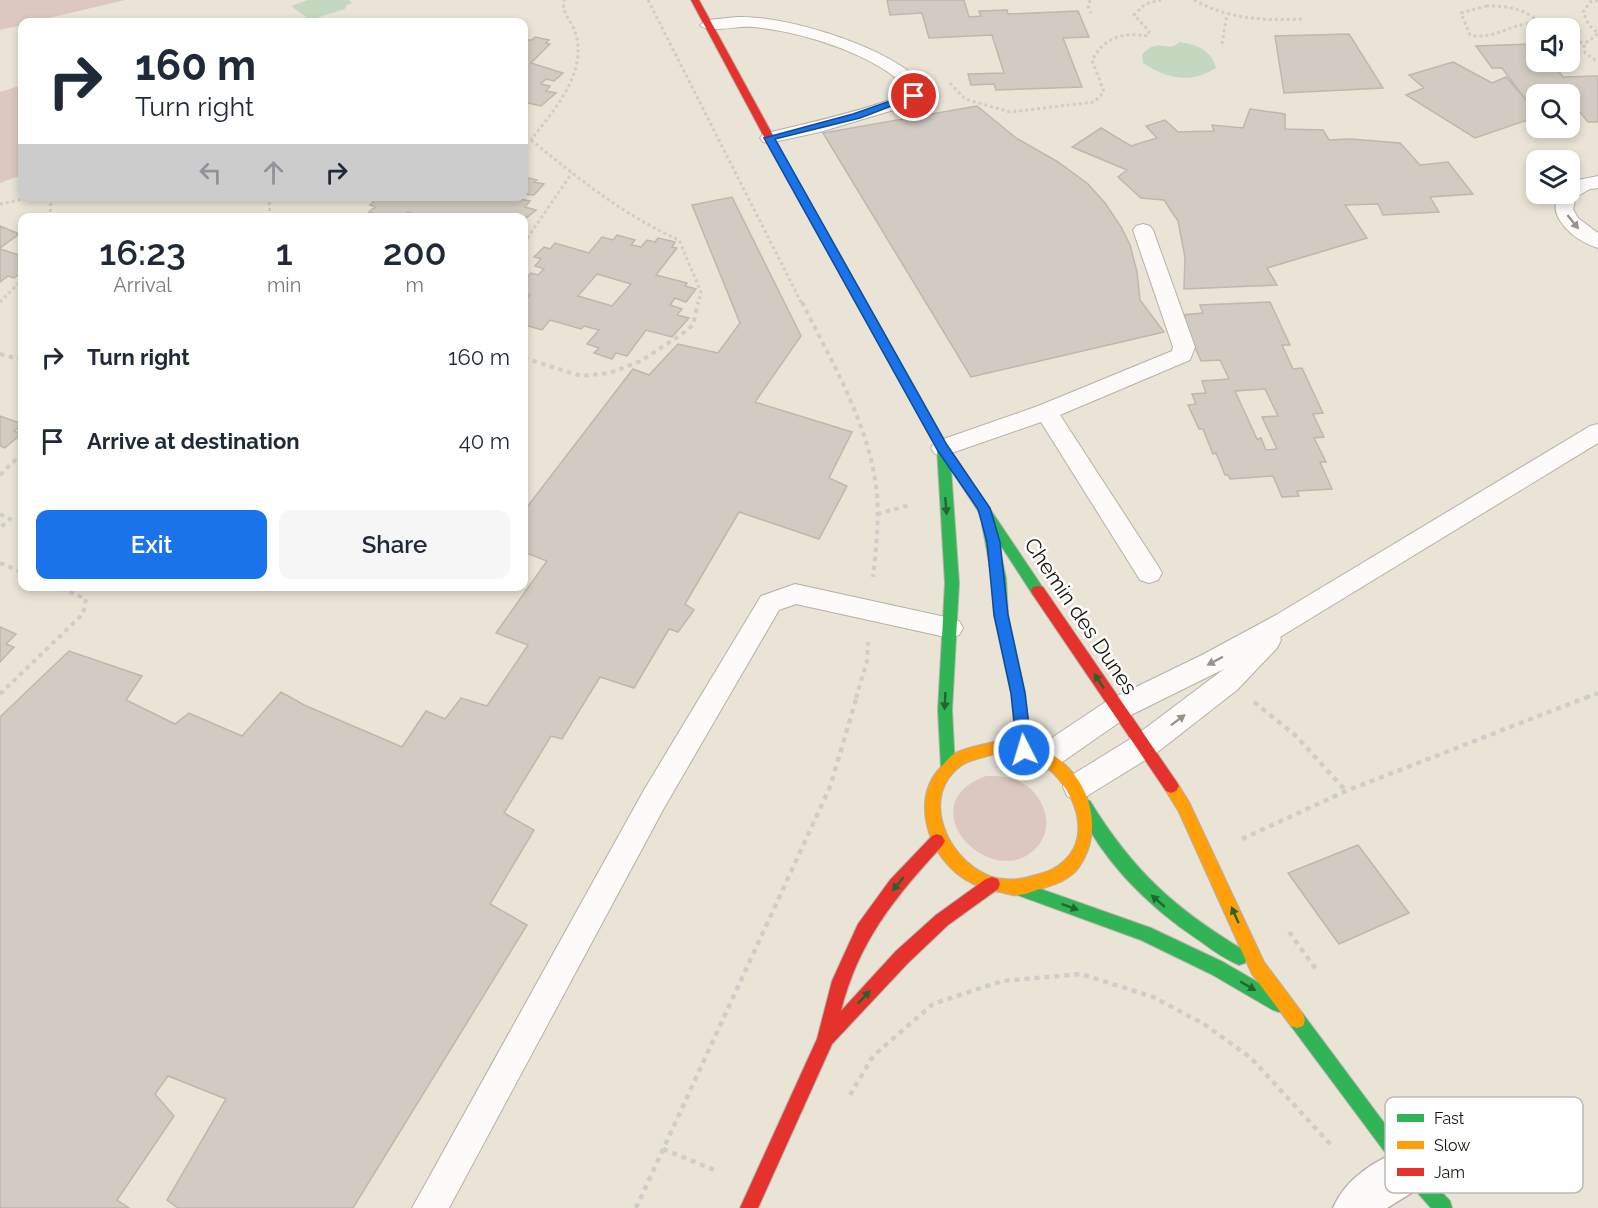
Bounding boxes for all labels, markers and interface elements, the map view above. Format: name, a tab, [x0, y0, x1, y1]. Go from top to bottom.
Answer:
map controls	[1526, 18, 1580, 204]
button: sound	[1526, 18, 1580, 72]
text: 160 m	[135, 41, 256, 90]
icon: right	[36, 42, 114, 120]
pin	[888, 70, 939, 121]
icon: arrive	[897, 79, 930, 112]
button: search	[1526, 84, 1580, 138]
text: Turn right	[135, 91, 254, 122]
button: layers	[1526, 150, 1580, 204]
icon: left	[194, 156, 227, 189]
icon: ahead	[257, 156, 290, 189]
icon: right	[320, 156, 353, 189]
one-way arrow	[1566, 214, 1579, 230]
text: 16:23	[99, 231, 186, 273]
text: 1	[276, 231, 293, 273]
text: 200	[383, 231, 447, 273]
text: Arrival	[113, 273, 172, 297]
text: min	[267, 273, 301, 297]
text: m	[405, 273, 424, 297]
icon: right	[36, 341, 69, 374]
text: Turn right	[87, 344, 190, 370]
text: 160 m	[448, 344, 510, 370]
icon: arrive	[36, 425, 69, 458]
text: Arrive at destination	[87, 428, 300, 454]
text: 40 m	[459, 428, 510, 454]
one-way arrow	[941, 497, 951, 516]
button: Exit	[36, 510, 267, 579]
button: Share	[279, 510, 510, 579]
street label: Chemin des Dunes	[1019, 533, 1143, 699]
one-way arrow	[1207, 656, 1224, 665]
one-way arrow	[1093, 673, 1104, 689]
one-way arrow	[941, 691, 950, 710]
one-way arrow	[1170, 715, 1185, 727]
position arrow	[992, 718, 1056, 782]
one-way arrow	[892, 876, 905, 891]
one-way arrow	[1151, 895, 1166, 908]
one-way arrow	[1061, 902, 1079, 912]
one-way arrow	[1230, 905, 1240, 923]
one-way arrow	[1240, 981, 1257, 991]
one-way arrow	[857, 989, 871, 1004]
legend	[1385, 1097, 1583, 1193]
text: Fast	[1434, 1109, 1465, 1128]
text: Slow	[1434, 1136, 1470, 1155]
text: Jam	[1434, 1163, 1465, 1182]

